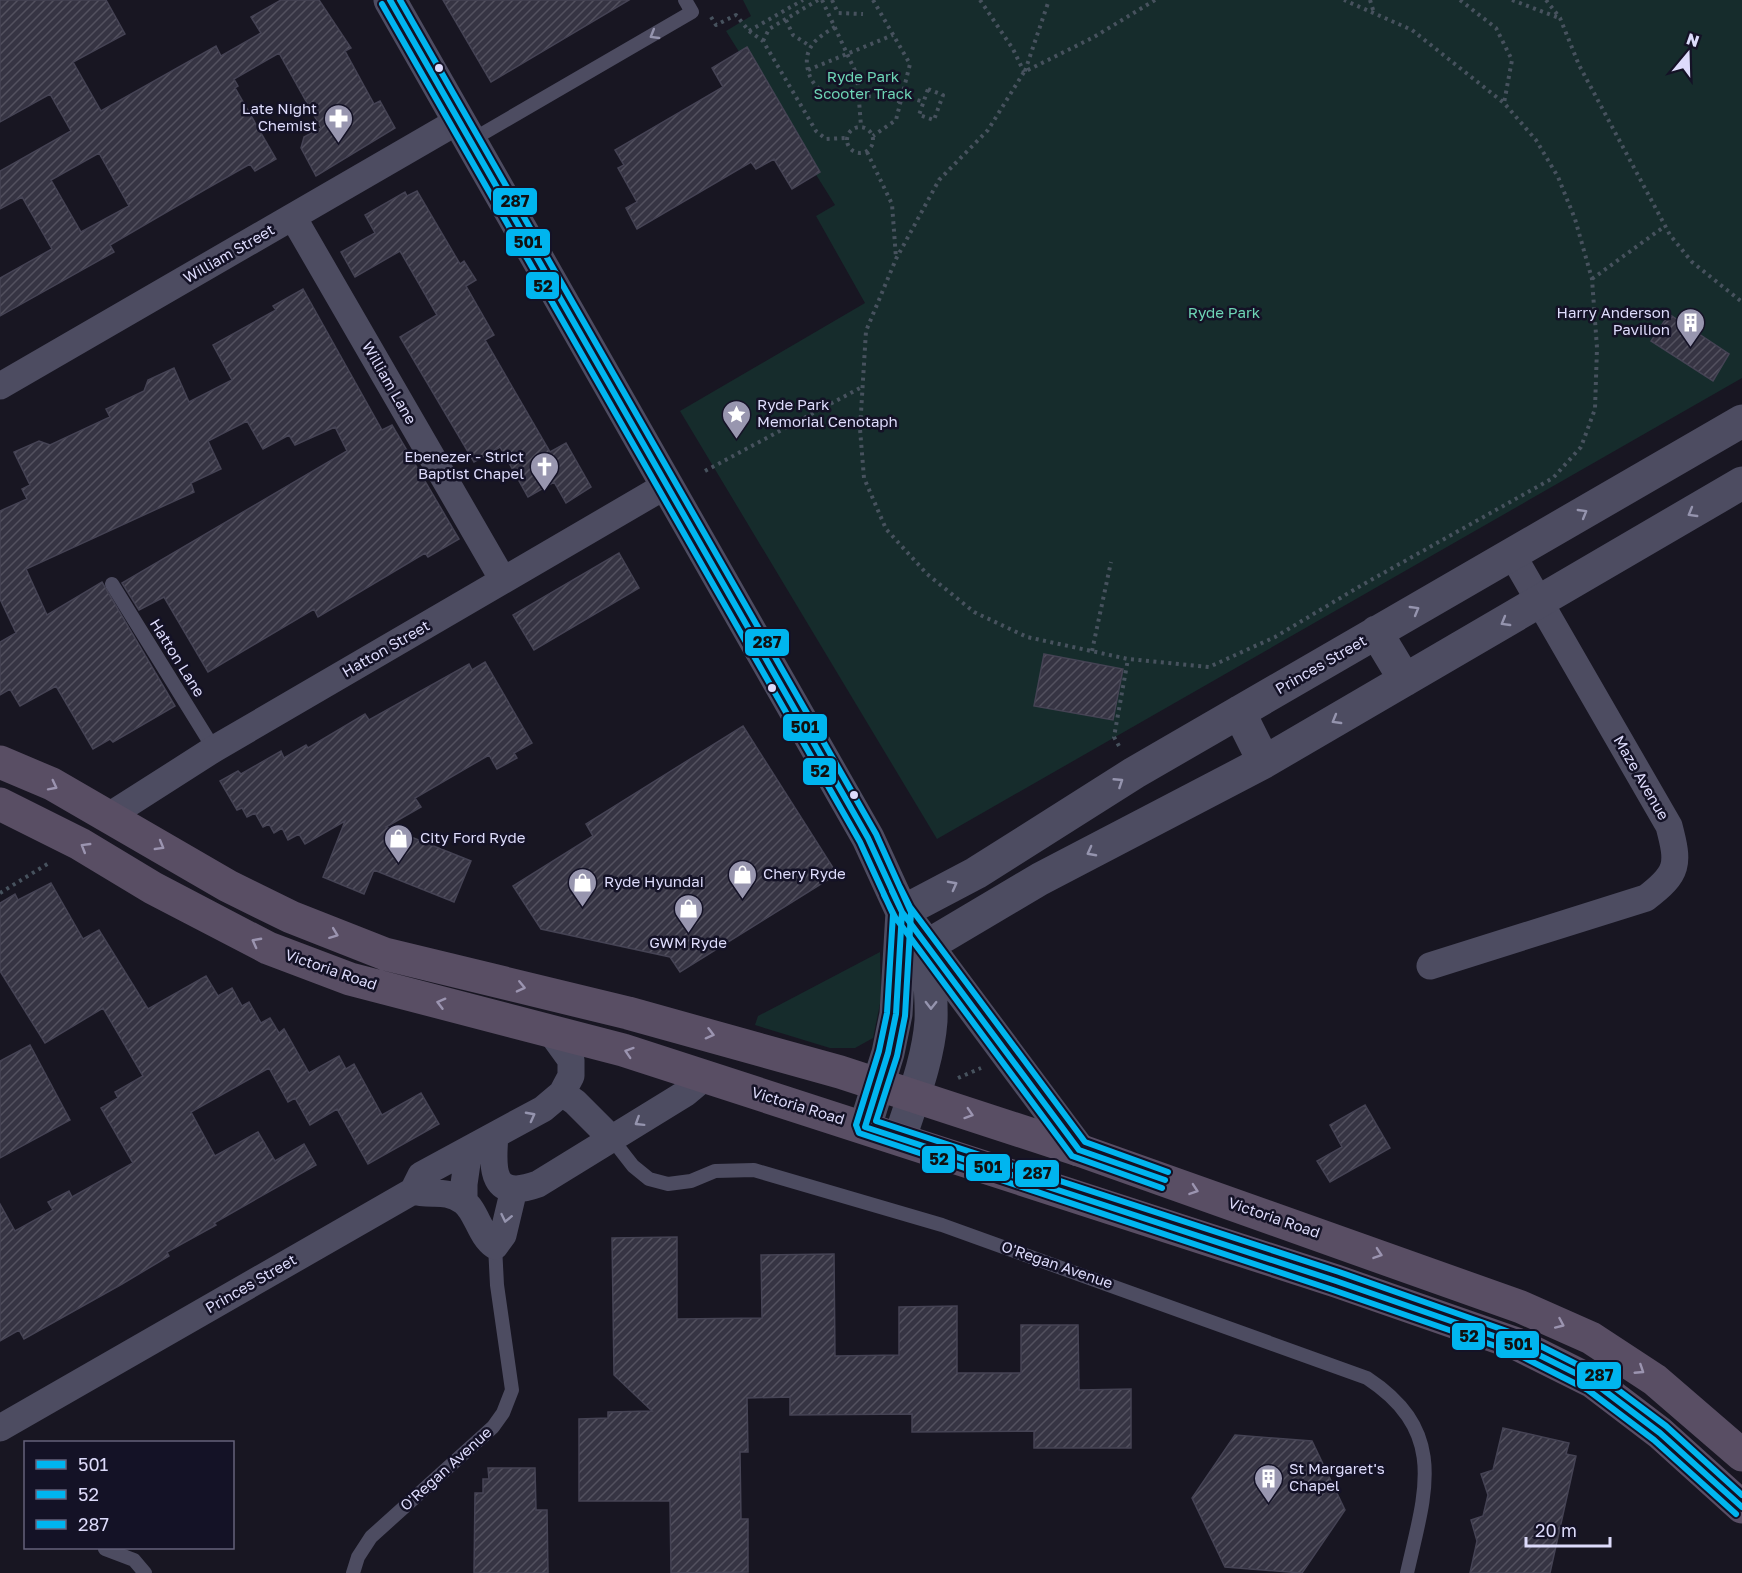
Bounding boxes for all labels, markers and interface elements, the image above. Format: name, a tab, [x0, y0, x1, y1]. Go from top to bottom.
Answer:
north arrow	[1658, 24, 1718, 84]
one-way arrow	[650, 27, 660, 39]
text: N	[1684, 28, 1702, 51]
unlabelled marker	[433, 62, 445, 74]
park label: Ryde Park Scooter Track	[814, 67, 913, 102]
place label: Late Night Chemist	[242, 99, 317, 134]
pharmacy icon: Late Night Chemist	[322, 102, 354, 144]
line badge: 287	[492, 187, 538, 216]
text: 287	[501, 191, 530, 211]
street label: William Street	[180, 220, 277, 286]
line badge: 501	[505, 228, 551, 257]
text: 501	[514, 232, 542, 252]
line badge: 52	[525, 271, 560, 300]
text: 52	[533, 276, 553, 296]
park label: Ryde Park	[1188, 303, 1261, 321]
place label: Harry Anderson Pavilion	[1557, 303, 1670, 338]
building icon: Harry Anderson Pavilion	[1675, 306, 1707, 348]
street label: William Lane	[359, 338, 421, 427]
place label: Ryde Park Memorial Cenotaph	[757, 395, 898, 430]
place icon: Ryde Park Memorial Cenotaph	[720, 398, 752, 440]
place label: Ebenezer - Strict Baptist Chapel	[404, 447, 524, 482]
church icon: Ebenezer - Strict Baptist Chapel	[529, 450, 561, 492]
one-way arrow	[1688, 506, 1698, 517]
one-way arrow	[1577, 508, 1587, 520]
one-way arrow	[1408, 606, 1419, 618]
street label: Hatton Lane	[147, 615, 209, 700]
one-way arrow	[1501, 615, 1511, 626]
street label: Hatton Street	[339, 616, 432, 680]
line badge: 287	[744, 628, 790, 657]
street label: Princes Street	[1272, 631, 1369, 697]
text: 287	[753, 632, 782, 652]
unlabelled marker	[766, 682, 778, 694]
line badge: 501	[782, 713, 828, 742]
one-way arrow	[1332, 713, 1343, 724]
text: 501	[791, 717, 819, 737]
street label: Maze Avenue	[1610, 732, 1673, 823]
line badge: 52	[802, 757, 837, 786]
text: 52	[810, 761, 830, 781]
one-way arrow	[47, 778, 58, 790]
one-way arrow	[1113, 778, 1123, 790]
unlabelled marker	[848, 789, 860, 801]
shop icon: City Ford Ryde	[383, 822, 415, 864]
place label: City Ford Ryde	[420, 828, 526, 846]
one-way arrow	[154, 839, 164, 850]
one-way arrow	[81, 843, 91, 855]
one-way arrow	[1087, 845, 1097, 856]
shop icon: Chery Ryde	[726, 858, 758, 900]
place label: Chery Ryde	[763, 864, 846, 882]
shop icon: Ryde Hyundai	[567, 866, 599, 908]
place label: Ryde Hyundai	[604, 872, 704, 890]
one-way arrow	[947, 881, 958, 892]
shop icon: GWM Ryde	[672, 892, 704, 934]
one-way arrow	[327, 927, 338, 939]
place label: GWM Ryde	[649, 933, 727, 951]
one-way arrow	[252, 938, 262, 949]
street label: Victoria Road	[283, 945, 380, 993]
one-way arrow	[516, 979, 526, 992]
one-way arrow	[436, 998, 446, 1011]
one-way arrow	[925, 1000, 938, 1009]
one-way arrow	[705, 1027, 715, 1040]
one-way arrow	[624, 1047, 635, 1059]
street label: Victoria Road	[750, 1082, 847, 1128]
one-way arrow	[963, 1106, 974, 1119]
one-way arrow	[525, 1112, 535, 1123]
one-way arrow	[635, 1115, 646, 1126]
line badge: 52	[921, 1145, 956, 1174]
text: 52	[929, 1149, 949, 1169]
line badge: 501	[965, 1153, 1011, 1182]
text: 501	[974, 1157, 1002, 1177]
line badge: 287	[1014, 1159, 1060, 1188]
text: 287	[1023, 1163, 1052, 1183]
one-way arrow	[1188, 1182, 1199, 1195]
street label: Victoria Road	[1226, 1193, 1323, 1241]
one-way arrow	[500, 1213, 513, 1223]
street label: O'Regan Avenue	[999, 1237, 1116, 1292]
one-way arrow	[1372, 1247, 1383, 1260]
street label: Princes Street	[202, 1250, 299, 1316]
one-way arrow	[1553, 1317, 1564, 1329]
line badge: 52	[1451, 1322, 1486, 1351]
text: 52	[1459, 1326, 1479, 1346]
line badge: 501	[1495, 1330, 1540, 1359]
text: 501	[1504, 1334, 1532, 1354]
line badge: 287	[1576, 1361, 1622, 1390]
one-way arrow	[1633, 1363, 1644, 1374]
text: 287	[1585, 1365, 1614, 1385]
street label: O'Regan Avenue	[396, 1422, 495, 1514]
legend	[24, 1441, 234, 1549]
text: 501	[78, 1453, 109, 1475]
place label: St Margaret's Chapel	[1289, 1459, 1385, 1494]
building icon: St Margaret's Chapel	[1252, 1462, 1284, 1504]
text: 52	[78, 1483, 99, 1505]
scale bar	[1526, 1510, 1610, 1548]
text: 287	[78, 1513, 109, 1535]
text: 20 m	[1535, 1519, 1577, 1541]

